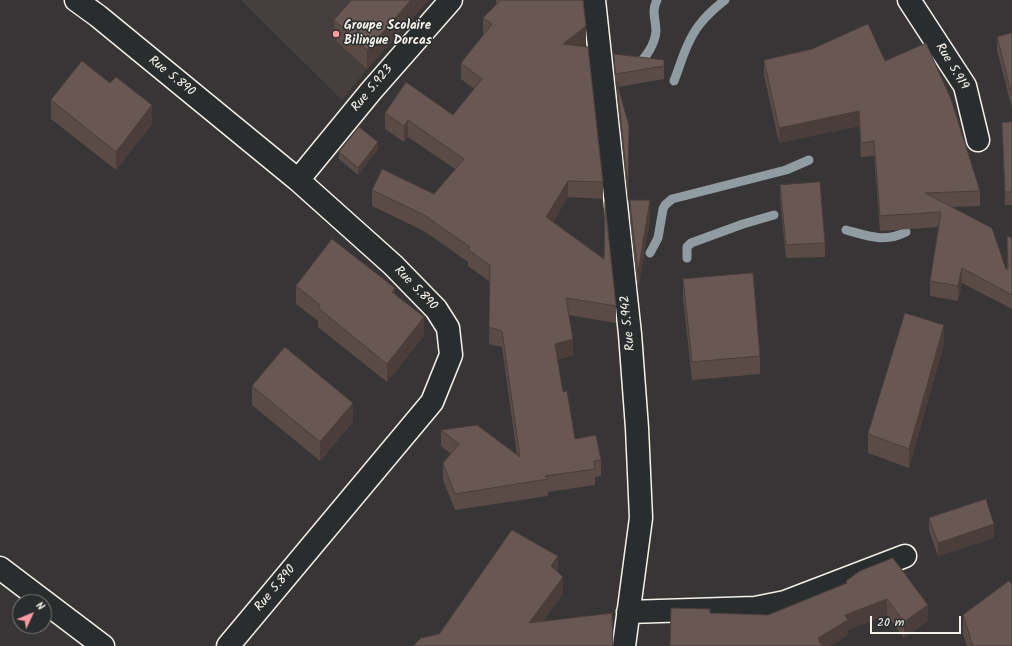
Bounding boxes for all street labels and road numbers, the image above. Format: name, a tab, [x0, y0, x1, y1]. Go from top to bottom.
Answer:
street label: Rue 5.919	[931, 41, 971, 93]
street label: Rue 5.890	[144, 53, 198, 101]
street label: Rue 5.923	[349, 62, 397, 116]
street label: Rue 5.890	[390, 264, 440, 314]
street label: Rue 5.942	[618, 294, 640, 352]
street label: Rue 5.890	[252, 563, 300, 615]

